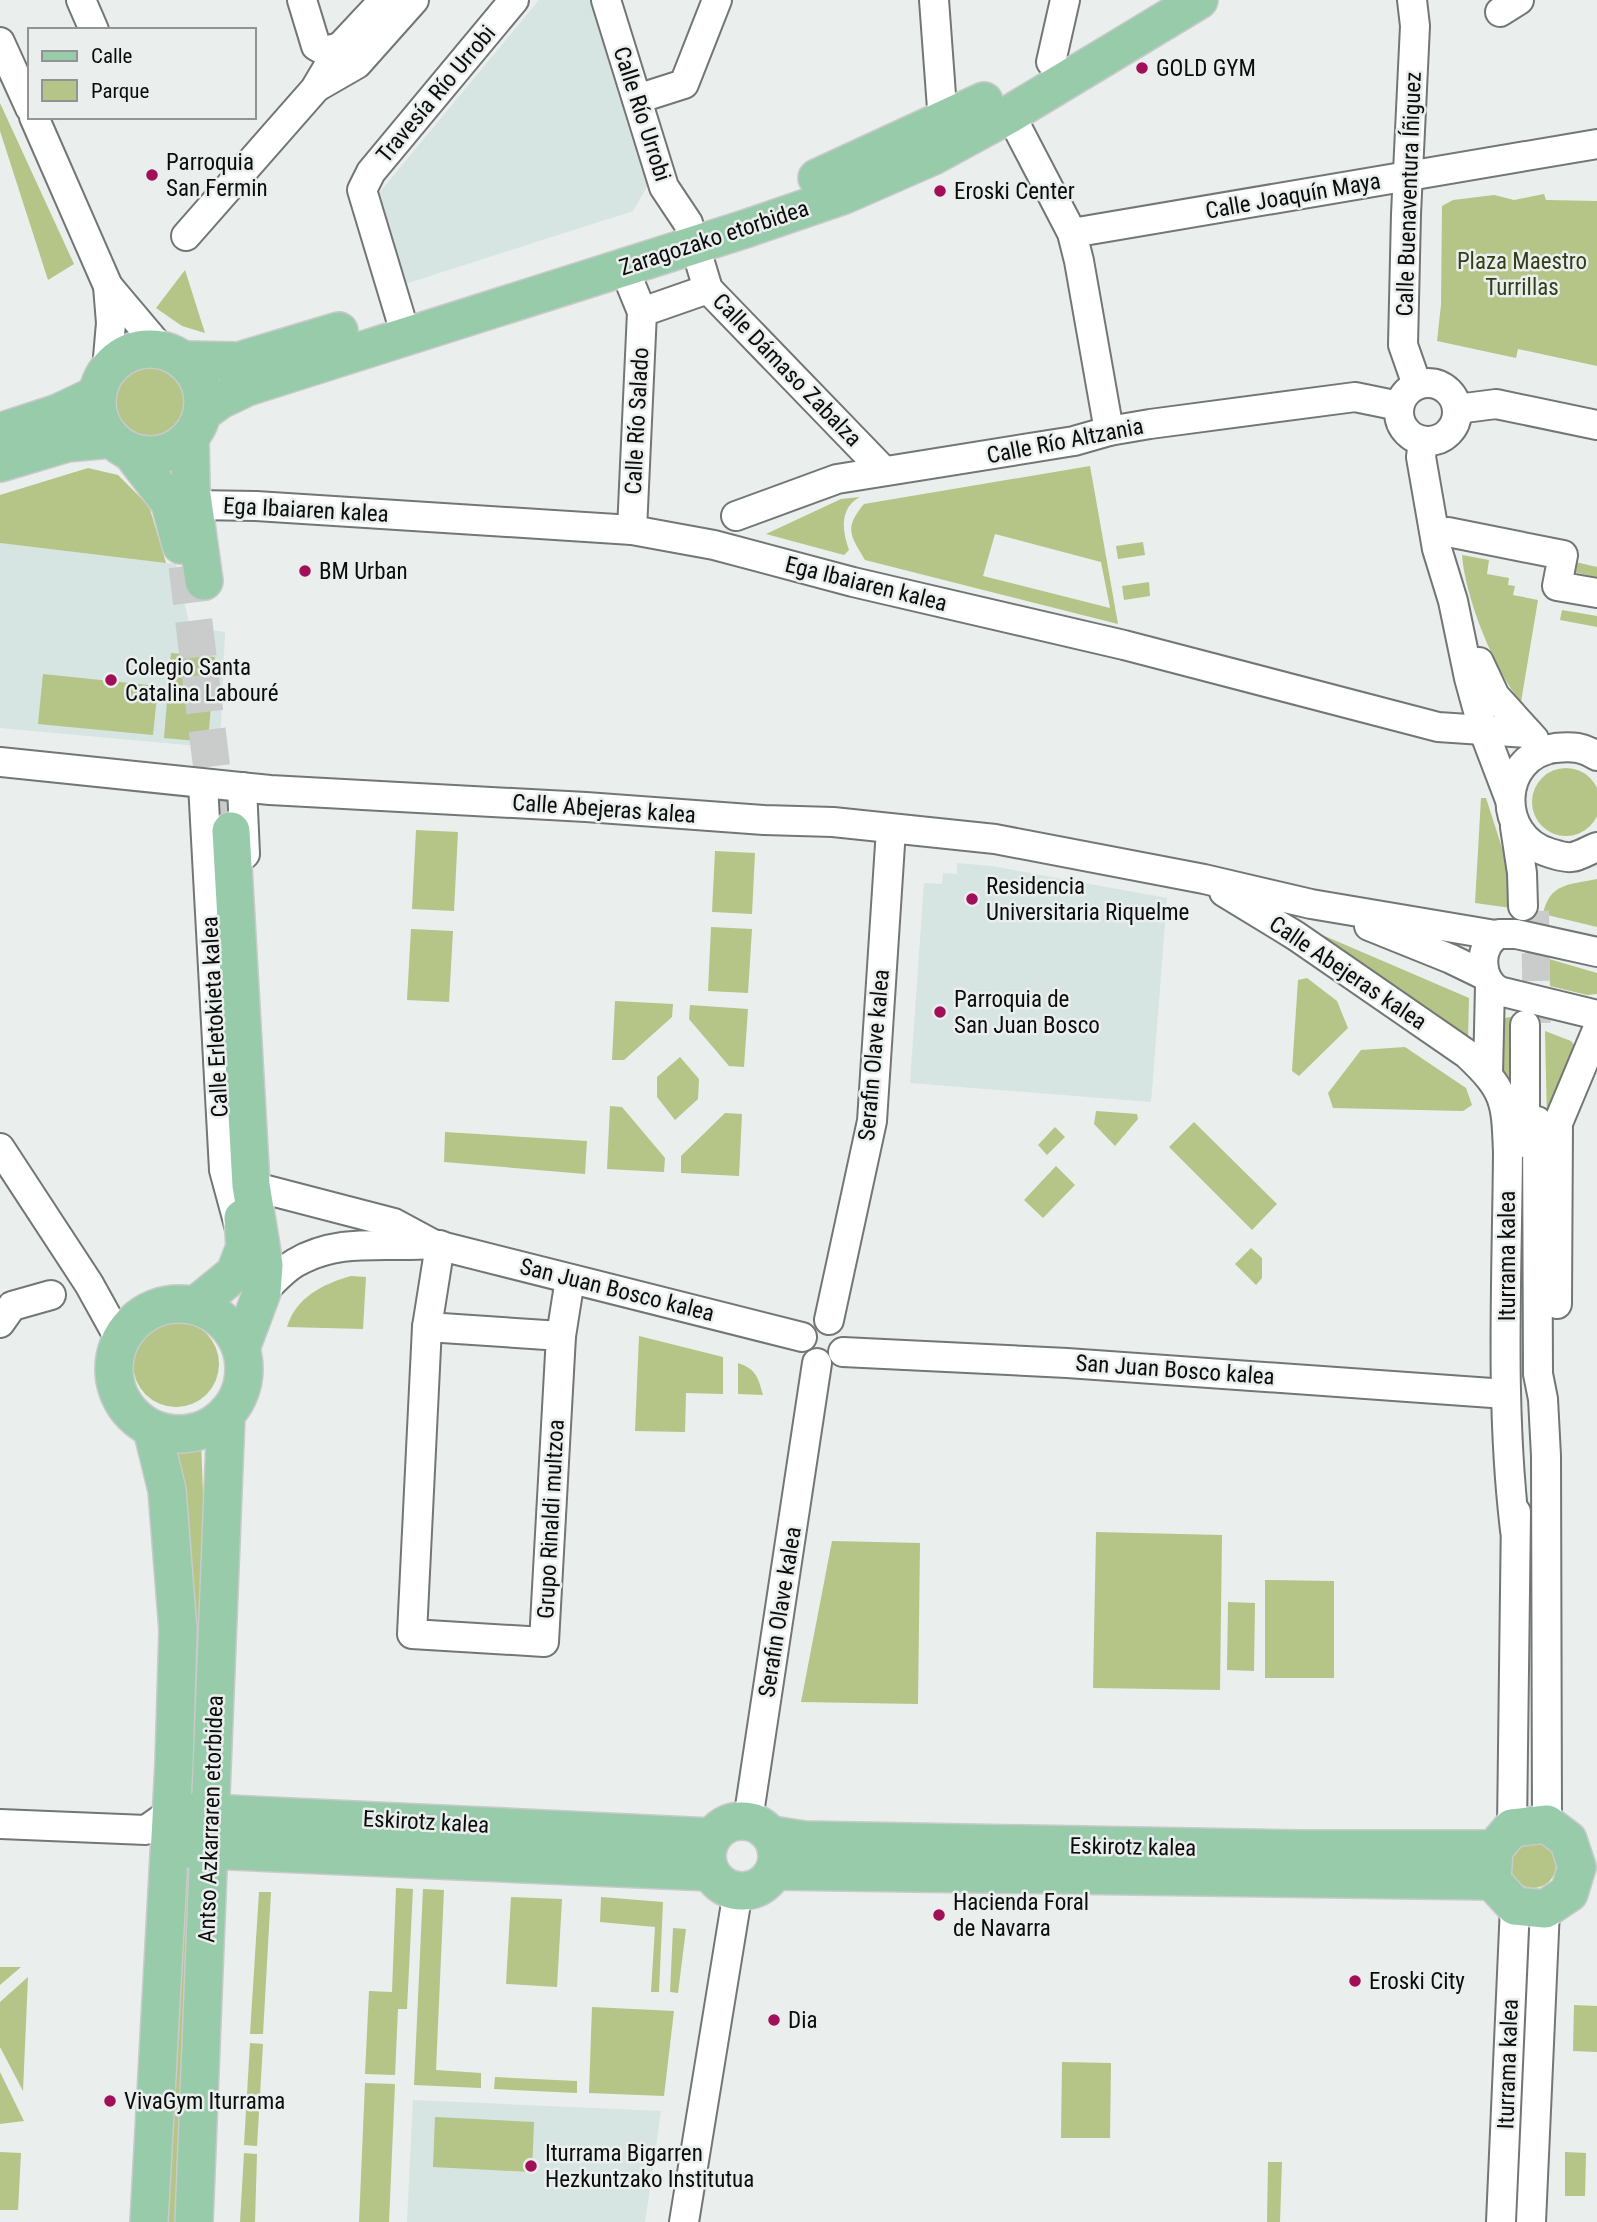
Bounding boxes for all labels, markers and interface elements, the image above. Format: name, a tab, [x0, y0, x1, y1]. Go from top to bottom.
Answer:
street label: Travesía Río Urrobi	[371, 20, 501, 168]
legend	[28, 28, 256, 119]
street label: Calle Río Urrobi	[608, 43, 676, 185]
text: Calle	[91, 44, 133, 68]
place label: GOLD GYM	[1156, 55, 1256, 82]
marker: GOLD GYM	[1134, 60, 1150, 76]
street label: Calle Buenaventura Íñiguez	[1390, 71, 1427, 317]
text: Parque	[91, 79, 149, 103]
place label: Parroquia San Fermin	[166, 149, 268, 202]
marker: Parroquia San Fermin	[144, 167, 160, 183]
street label: Calle Joaquín Maya	[1203, 167, 1383, 225]
place label: Eroski Center	[954, 178, 1075, 205]
marker: Eroski Center	[932, 183, 948, 199]
street label: Zaragozako etorbidea	[616, 195, 812, 281]
park label: Plaza Maestro Turrillas	[1457, 248, 1587, 301]
street label: Calle Dámaso Zabalza	[707, 288, 867, 452]
street label: Calle Río Salado	[620, 347, 654, 495]
street label: Calle Río Altzania	[984, 413, 1146, 469]
street label: Ega Ibaiaren kalea	[223, 492, 389, 528]
street label: Ega Ibaiaren kalea	[782, 551, 950, 617]
place label: BM Urban	[319, 558, 408, 585]
marker: BM Urban	[297, 563, 313, 579]
place label: Colegio Santa Catalina Labouré	[125, 654, 278, 707]
marker: Colegio Santa Catalina Labouré	[103, 672, 119, 688]
street label: Calle Abejeras kalea	[511, 789, 697, 829]
place label: Residencia Universitaria Riquelme	[986, 873, 1189, 926]
marker: Residencia Universitaria Riquelme	[964, 891, 980, 907]
street label: Calle Abejeras kalea	[1264, 910, 1432, 1036]
street label: Calle Erletokieta kalea	[196, 916, 234, 1118]
street label: Serafin Olave kalea	[853, 968, 895, 1142]
place label: Parroquia de San Juan Bosco	[954, 986, 1100, 1039]
marker: Parroquia de San Juan Bosco	[932, 1004, 948, 1020]
street label: Iturrama kalea	[1494, 1191, 1521, 1321]
street label: San Juan Bosco kalea	[517, 1253, 717, 1327]
street label: San Juan Bosco kalea	[1075, 1350, 1275, 1390]
street label: Grupo Rinaldi multzoa	[532, 1419, 570, 1619]
street label: Serafin Olave kalea	[753, 1525, 807, 1699]
street label: Antso Azkarraren etorbidea	[193, 1695, 229, 1943]
street label: Eskirotz kalea	[362, 1805, 490, 1839]
street label: Eskirotz kalea	[1070, 1832, 1196, 1862]
place label: Hacienda Foral de Navarra	[953, 1889, 1089, 1942]
marker: Hacienda Foral de Navarra	[931, 1907, 947, 1923]
place label: Eroski City	[1369, 1968, 1465, 1995]
marker: Eroski City	[1347, 1973, 1363, 1989]
street label: Iturrama kalea	[1492, 1998, 1524, 2130]
place label: Dia	[788, 2007, 817, 2034]
marker: Dia	[766, 2012, 782, 2028]
place label: VivaGym Iturrama	[124, 2088, 285, 2115]
marker: VivaGym Iturrama	[102, 2093, 118, 2109]
place label: Iturrama Bigarren Hezkuntzako Institutua	[545, 2140, 754, 2193]
marker: Iturrama Bigarren Hezkuntzako Institutua	[523, 2158, 539, 2174]

